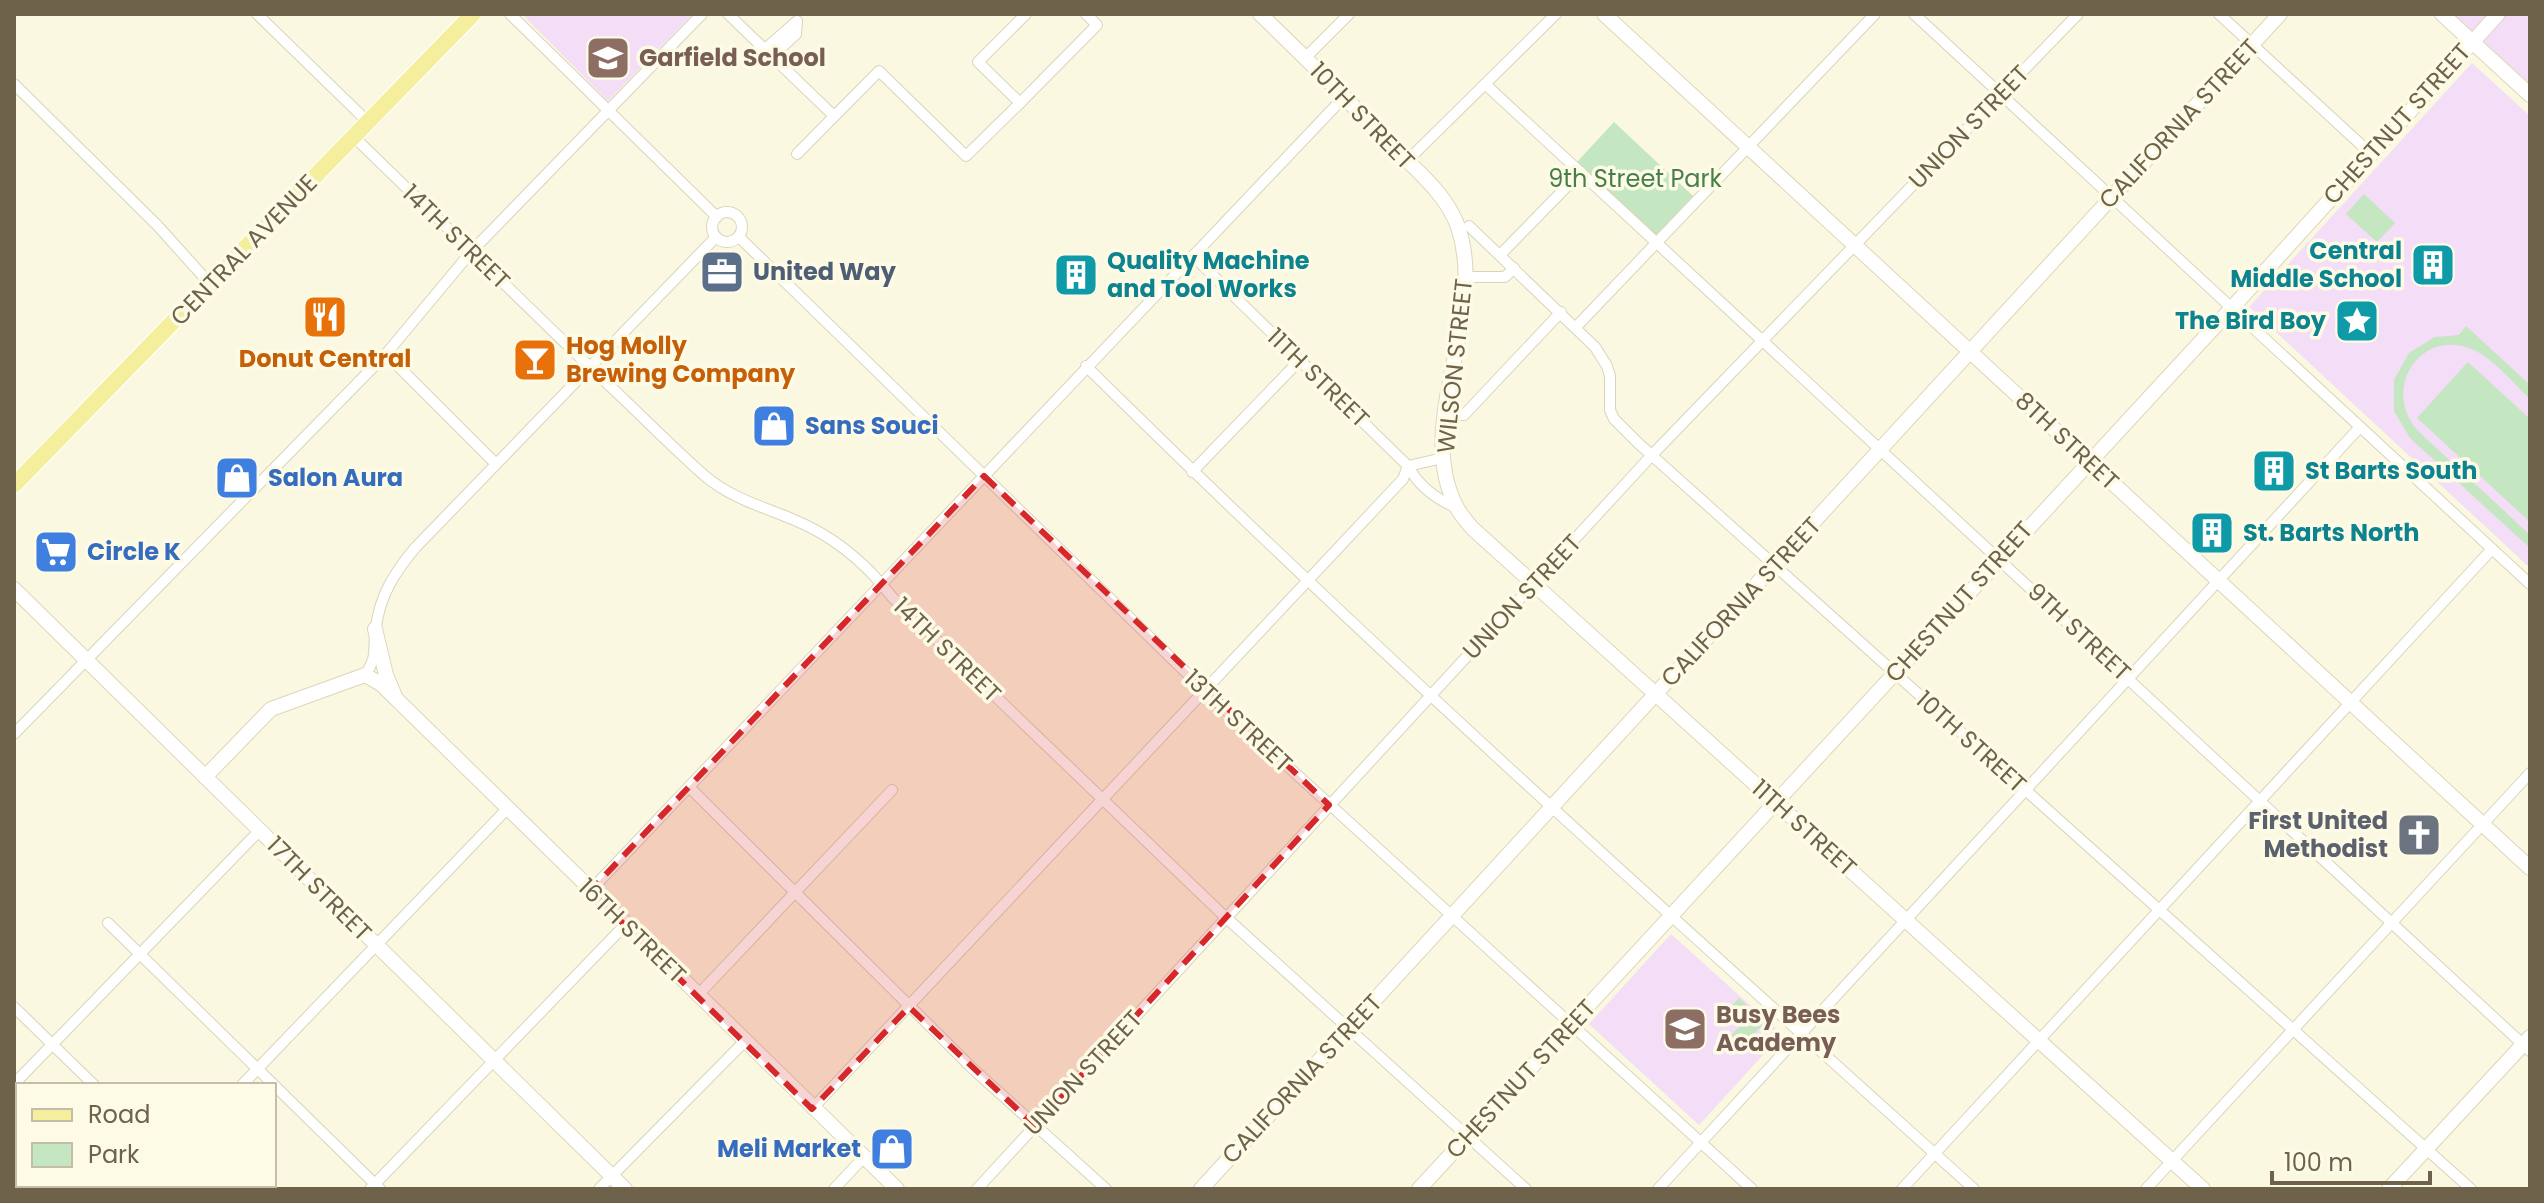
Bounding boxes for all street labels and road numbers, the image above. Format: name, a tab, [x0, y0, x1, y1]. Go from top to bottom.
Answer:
street label: CALIFORNIA STREET	[2091, 32, 2266, 216]
street label: CHESTNUT STREET	[2315, 36, 2478, 211]
street label: 10TH STREET	[1303, 55, 1422, 177]
street label: UNION STREET	[1901, 57, 2036, 196]
street label: CENTRAL AVENUE	[163, 167, 324, 332]
street label: 14TH STREET	[395, 177, 517, 296]
street label: WILSON STREET	[1429, 277, 1480, 455]
street label: 11TH STREET	[1260, 320, 1377, 435]
street label: 8TH STREET	[2008, 384, 2126, 497]
street label: CALIFORNIA STREET	[1653, 510, 1828, 694]
street label: CHESTNUT STREET	[1877, 514, 2040, 689]
street label: UNION STREET	[1455, 527, 1588, 667]
street label: 9TH STREET	[2020, 575, 2138, 688]
street label: 14TH STREET	[886, 590, 1008, 709]
street label: 13TH STREET	[1177, 662, 1300, 779]
street label: 10TH STREET	[1909, 683, 2034, 800]
street label: 11TH STREET	[1745, 772, 1864, 884]
street label: 17TH STREET	[260, 829, 379, 948]
street label: 16TH STREET	[571, 871, 694, 991]
street label: CALIFORNIA STREET	[1214, 987, 1389, 1171]
street label: CHESTNUT STREET	[1438, 992, 1603, 1165]
street label: UNION STREET	[1016, 1003, 1149, 1143]

